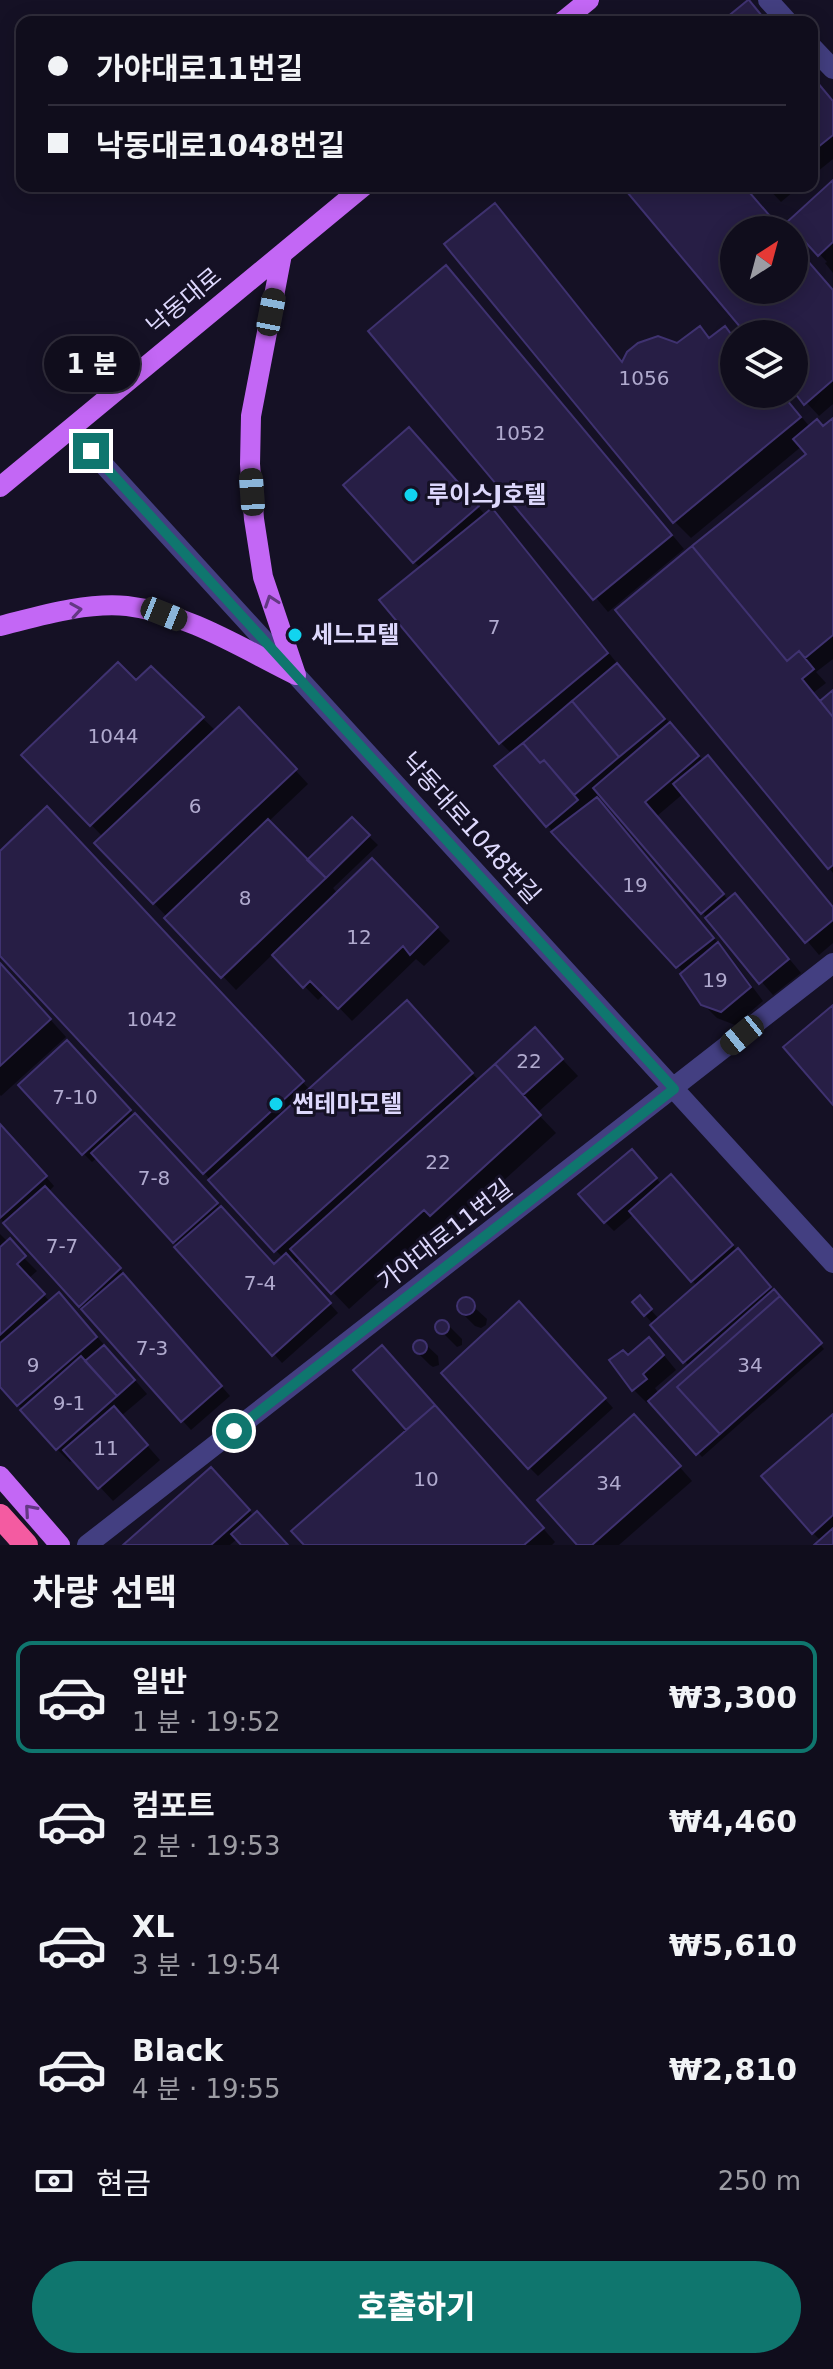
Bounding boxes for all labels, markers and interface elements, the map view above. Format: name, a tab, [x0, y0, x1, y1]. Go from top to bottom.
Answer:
text: 가야대로11번길	[96, 51, 303, 86]
text: 낙동대로1048번길	[96, 128, 345, 163]
north arrow	[720, 216, 808, 304]
map controls	[720, 216, 808, 408]
street label: 낙동대로	[141, 262, 227, 340]
car	[255, 286, 287, 338]
button: layers	[720, 320, 808, 408]
callout: 1 분	[43, 335, 139, 391]
text: 1 분	[66, 349, 118, 379]
house number: 1056	[619, 366, 669, 390]
house number: 1052	[495, 421, 545, 445]
route end	[73, 433, 109, 469]
car	[238, 467, 266, 517]
place label: 루이스J호텔	[427, 481, 546, 509]
marker: 루이스J호텔	[402, 486, 420, 504]
car	[137, 594, 191, 634]
one-way arrow	[265, 595, 281, 609]
one-way arrow	[69, 602, 83, 619]
house number: 7	[488, 615, 500, 639]
place label: 세느모텔	[311, 621, 399, 649]
marker: 세느모텔	[286, 626, 304, 644]
house number: 1044	[88, 724, 138, 748]
street label: 낙동대로1048번길	[396, 747, 546, 909]
house number: 6	[189, 794, 201, 818]
house number: 19	[622, 873, 648, 897]
house number: 8	[239, 886, 251, 910]
house number: 12	[346, 925, 372, 949]
house number: 19	[702, 968, 728, 992]
house number: 1042	[127, 1007, 177, 1031]
car	[716, 1011, 768, 1059]
house number: 22	[516, 1049, 542, 1073]
house number: 7-10	[52, 1085, 98, 1109]
place label: 썬테마모텔	[292, 1090, 402, 1118]
marker: 썬테마모텔	[267, 1095, 285, 1113]
house number: 22	[425, 1150, 451, 1174]
house number: 7-8	[138, 1166, 170, 1190]
street label: 가야대로11번길	[372, 1174, 518, 1296]
house number: 7-7	[46, 1234, 78, 1258]
house number: 7-4	[244, 1271, 276, 1295]
house number: 7-3	[136, 1336, 168, 1360]
house number: 9	[27, 1353, 39, 1377]
house number: 34	[737, 1353, 763, 1377]
house number: 9-1	[53, 1391, 85, 1415]
route start	[216, 1413, 252, 1449]
house number: 11	[93, 1436, 119, 1460]
house number: 10	[413, 1467, 439, 1491]
house number: 34	[596, 1471, 622, 1495]
one-way arrow	[25, 1505, 40, 1520]
text: 차량 선택	[32, 1572, 177, 1613]
icon: car	[36, 1661, 108, 1733]
text: 일반	[132, 1664, 187, 1699]
text: ₩3,300	[669, 1680, 797, 1715]
text: 1 분 · 19:52	[132, 1707, 280, 1737]
icon: car	[36, 1785, 108, 1857]
text: 컴포트	[132, 1788, 215, 1823]
text: ₩4,460	[669, 1804, 797, 1839]
text: 2 분 · 19:53	[132, 1831, 280, 1861]
icon: car	[36, 1909, 108, 1981]
text: XL	[132, 1909, 174, 1944]
text: ₩5,610	[669, 1928, 797, 1963]
text: 3 분 · 19:54	[132, 1950, 280, 1980]
icon: car	[36, 2033, 108, 2105]
text: Black	[132, 2033, 223, 2068]
text: ₩2,810	[669, 2052, 797, 2087]
text: 4 분 · 19:55	[132, 2074, 280, 2104]
icon: cash	[32, 2159, 76, 2203]
text: 현금	[96, 2166, 151, 2201]
text: 250 m	[718, 2166, 801, 2196]
button: 호출하기	[32, 2261, 801, 2353]

